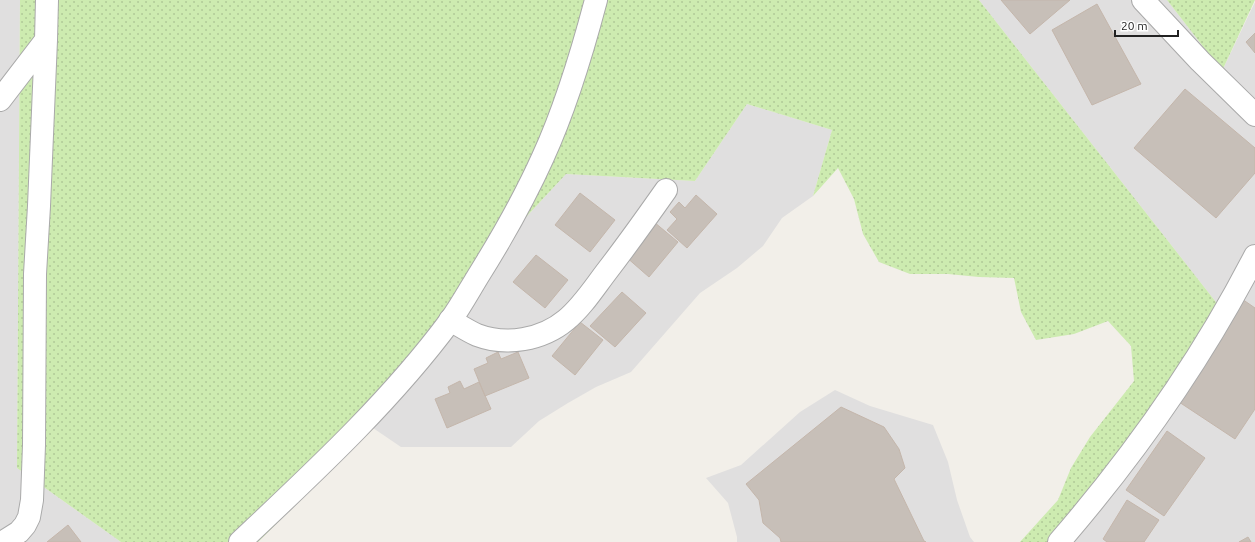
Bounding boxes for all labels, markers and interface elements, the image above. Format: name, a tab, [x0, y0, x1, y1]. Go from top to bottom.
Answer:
scale bar	[1115, 12, 1178, 38]
text: 20 m	[1121, 19, 1148, 32]

